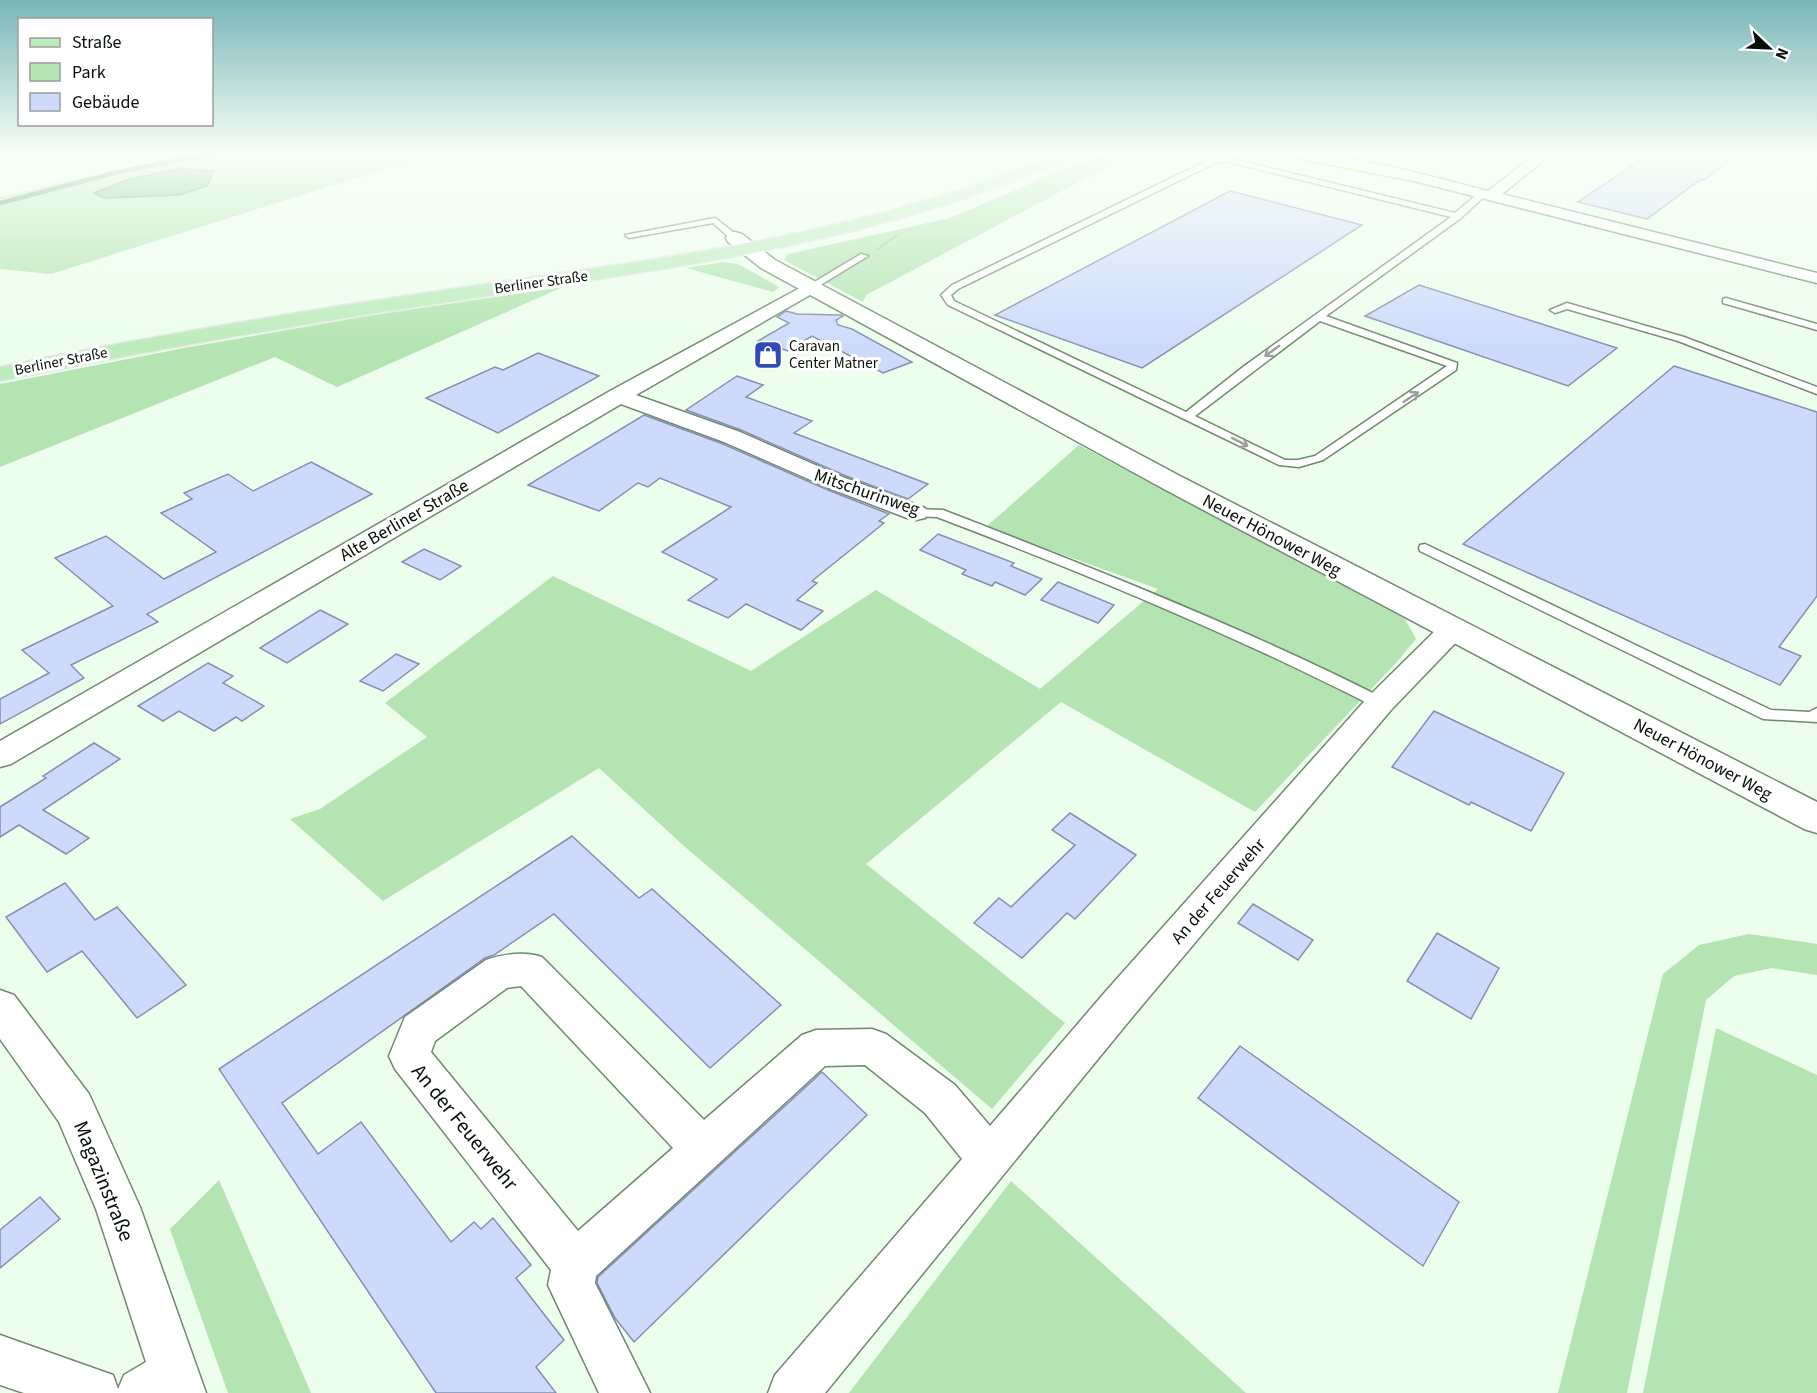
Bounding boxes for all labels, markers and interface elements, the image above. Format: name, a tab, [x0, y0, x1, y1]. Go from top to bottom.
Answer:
legend	[18, 18, 213, 126]
north arrow	[1739, 18, 1799, 78]
text: Straße	[72, 30, 122, 55]
text: N	[1770, 44, 1794, 63]
text: Park	[72, 60, 106, 85]
text: Gebäude	[72, 90, 140, 115]
street label: Berliner Straße	[493, 266, 589, 299]
place label: Caravan Center Matner	[789, 336, 879, 374]
shop icon: Caravan Center Matner	[752, 339, 784, 371]
street label: Berliner Straße	[13, 342, 109, 381]
one-way arrow	[1264, 345, 1280, 357]
one-way arrow	[1402, 391, 1418, 403]
one-way arrow	[1231, 437, 1249, 448]
street label: Mitschurinweg	[811, 463, 923, 522]
street label: Alte Berliner Straße	[335, 473, 474, 568]
street label: Neuer Hönower Weg	[1198, 488, 1346, 583]
street label: Neuer Hönower Weg	[1629, 712, 1777, 807]
street label: An der Feuerwehr	[1165, 832, 1272, 950]
street label: An der Feuerwehr	[405, 1057, 526, 1197]
street label: Magazinstraße	[66, 1116, 142, 1246]

